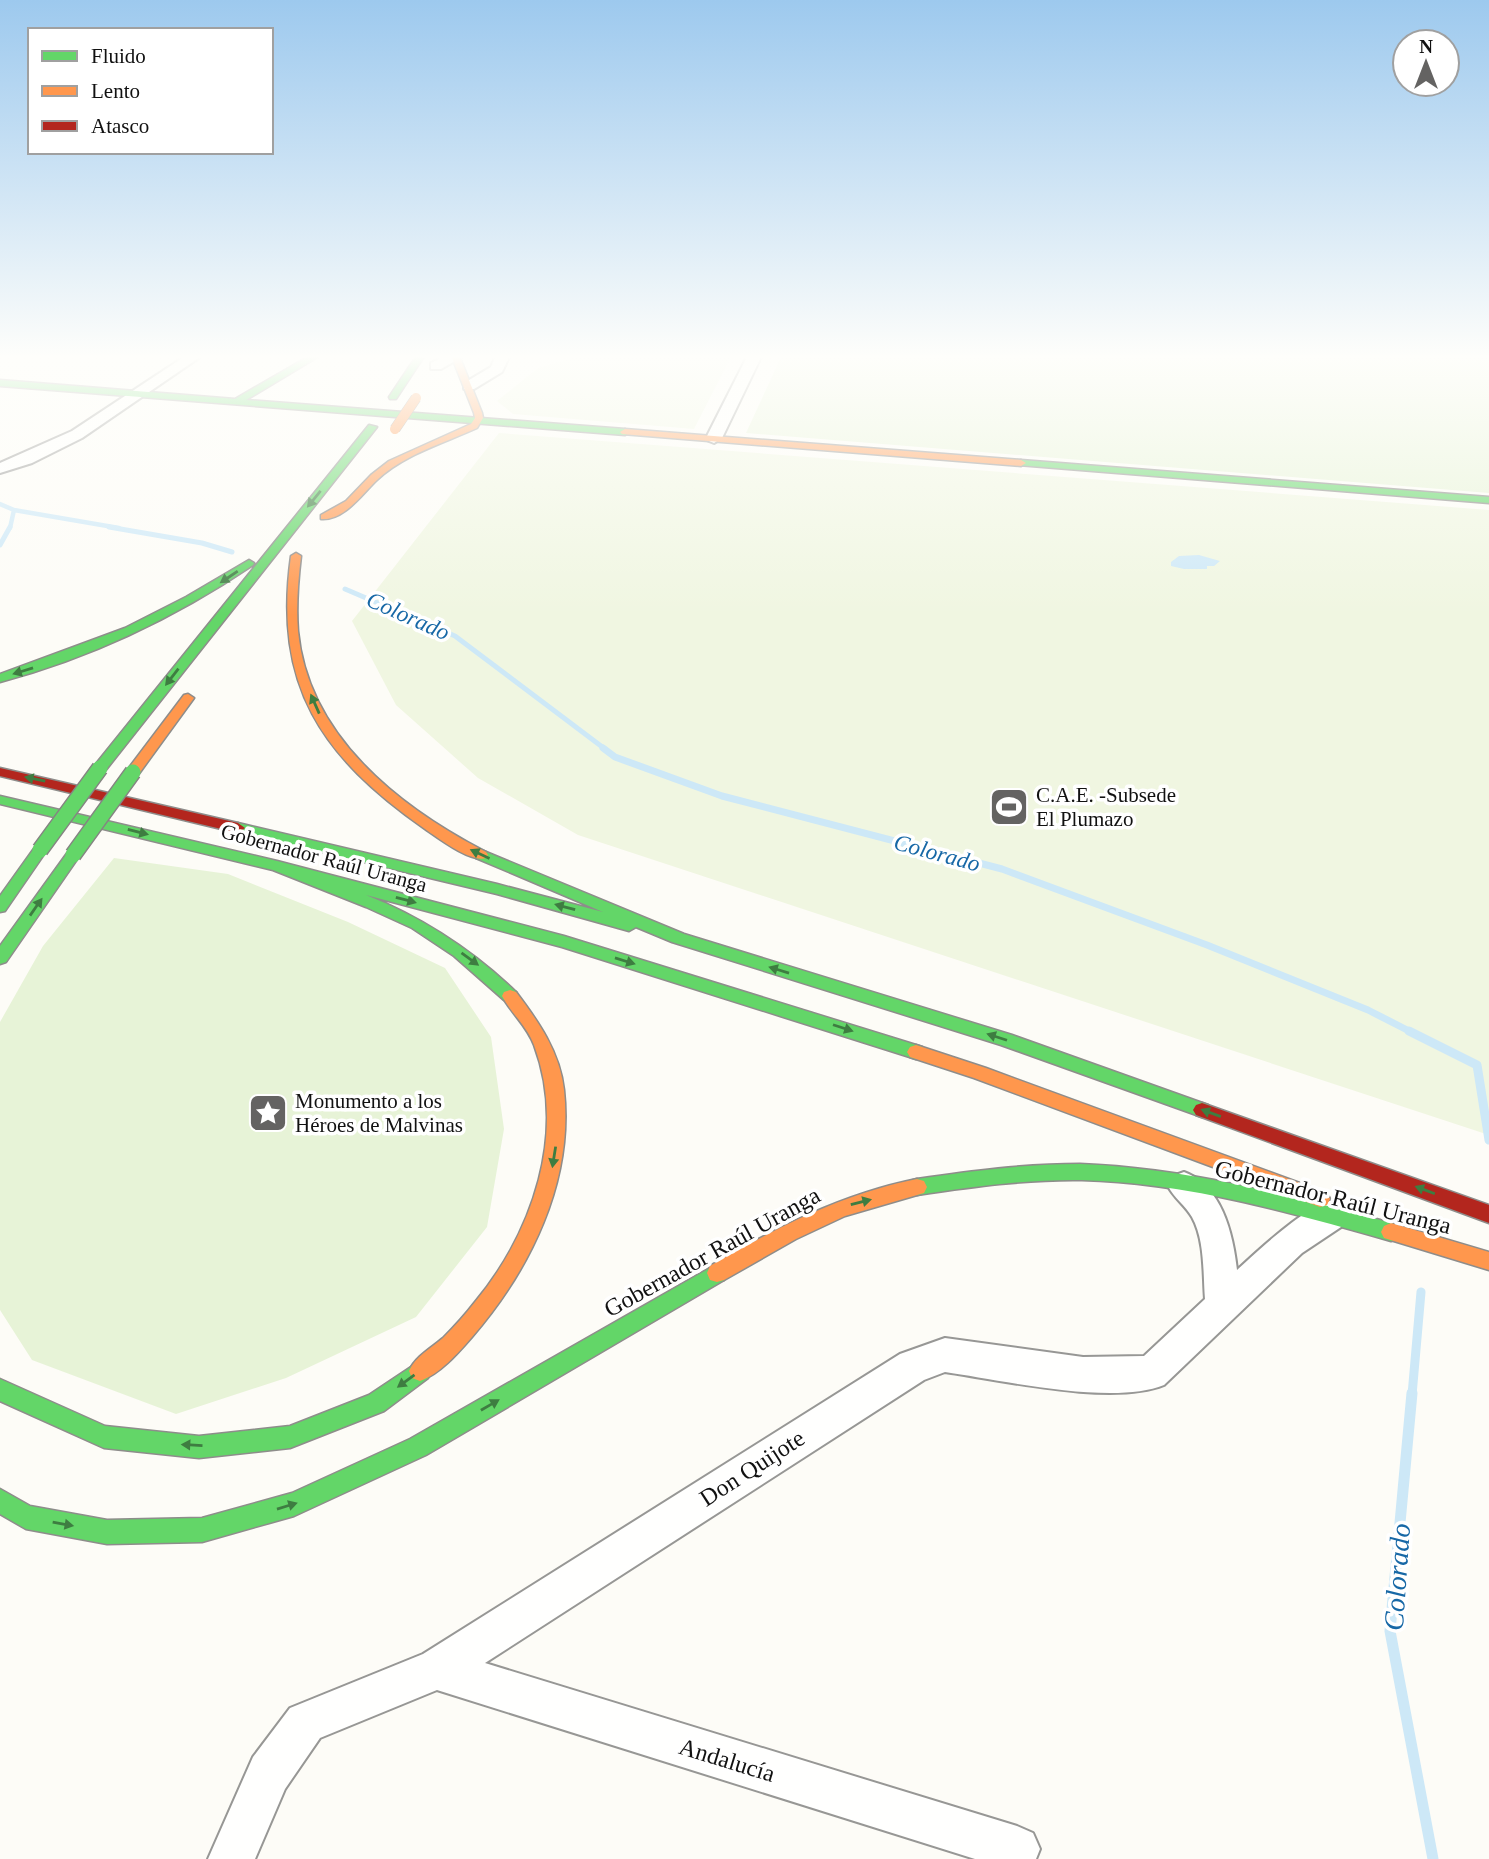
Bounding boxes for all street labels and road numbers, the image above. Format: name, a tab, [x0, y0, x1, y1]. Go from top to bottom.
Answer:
street label: Gobernador Raúl Uranga	[218, 819, 430, 897]
street label: Gobernador Raúl Uranga	[1212, 1155, 1454, 1239]
street label: Gobernador Raúl Uranga	[600, 1182, 825, 1322]
street label: Don Quijote	[695, 1425, 809, 1511]
street label: Andalucía	[676, 1733, 778, 1787]

